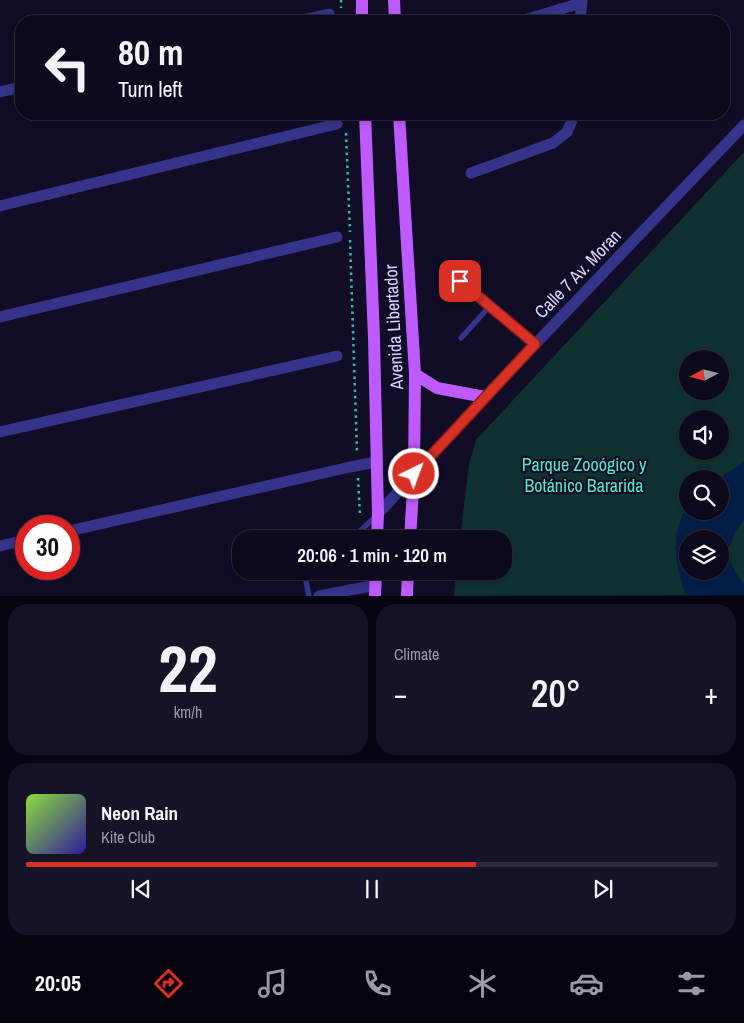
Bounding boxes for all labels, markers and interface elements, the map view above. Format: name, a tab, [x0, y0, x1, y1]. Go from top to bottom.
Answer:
text: 80 m	[118, 29, 183, 76]
icon: left	[35, 35, 100, 100]
text: Turn left	[118, 74, 183, 104]
street label: Calle 7 Av. Moran	[529, 224, 627, 324]
pin	[439, 260, 481, 302]
street label: Avenida Libertador	[378, 264, 409, 391]
icon: arrive	[446, 267, 474, 295]
north arrow	[679, 350, 729, 400]
map controls	[679, 350, 729, 580]
button: sound	[679, 410, 729, 460]
position arrow	[387, 447, 439, 499]
park label: Parque Zooógico y Botánico Bararida	[522, 452, 647, 498]
button: search	[679, 470, 729, 520]
speed limit sign: 30	[15, 515, 80, 580]
button: layers	[679, 530, 729, 580]
text: 20:06 · 1 min · 120 m	[297, 542, 447, 568]
text: 22	[158, 625, 218, 712]
text: Climate	[394, 643, 439, 665]
text: 20°	[531, 668, 581, 719]
text: −	[394, 675, 407, 713]
text: +	[705, 675, 718, 713]
text: km/h	[174, 701, 202, 723]
text: Neon Rain	[101, 800, 178, 826]
text: Kite Club	[101, 826, 155, 848]
icon: previous	[127, 875, 155, 903]
icon: pause	[358, 875, 386, 903]
icon: next	[589, 875, 617, 903]
icon: directions	[151, 966, 186, 1001]
icon: music	[255, 966, 290, 1001]
icon: phone	[360, 966, 395, 1001]
icon: climate	[465, 966, 500, 1001]
icon: car	[569, 966, 604, 1001]
icon: filters	[674, 966, 709, 1001]
text: 20:05	[35, 968, 81, 998]

